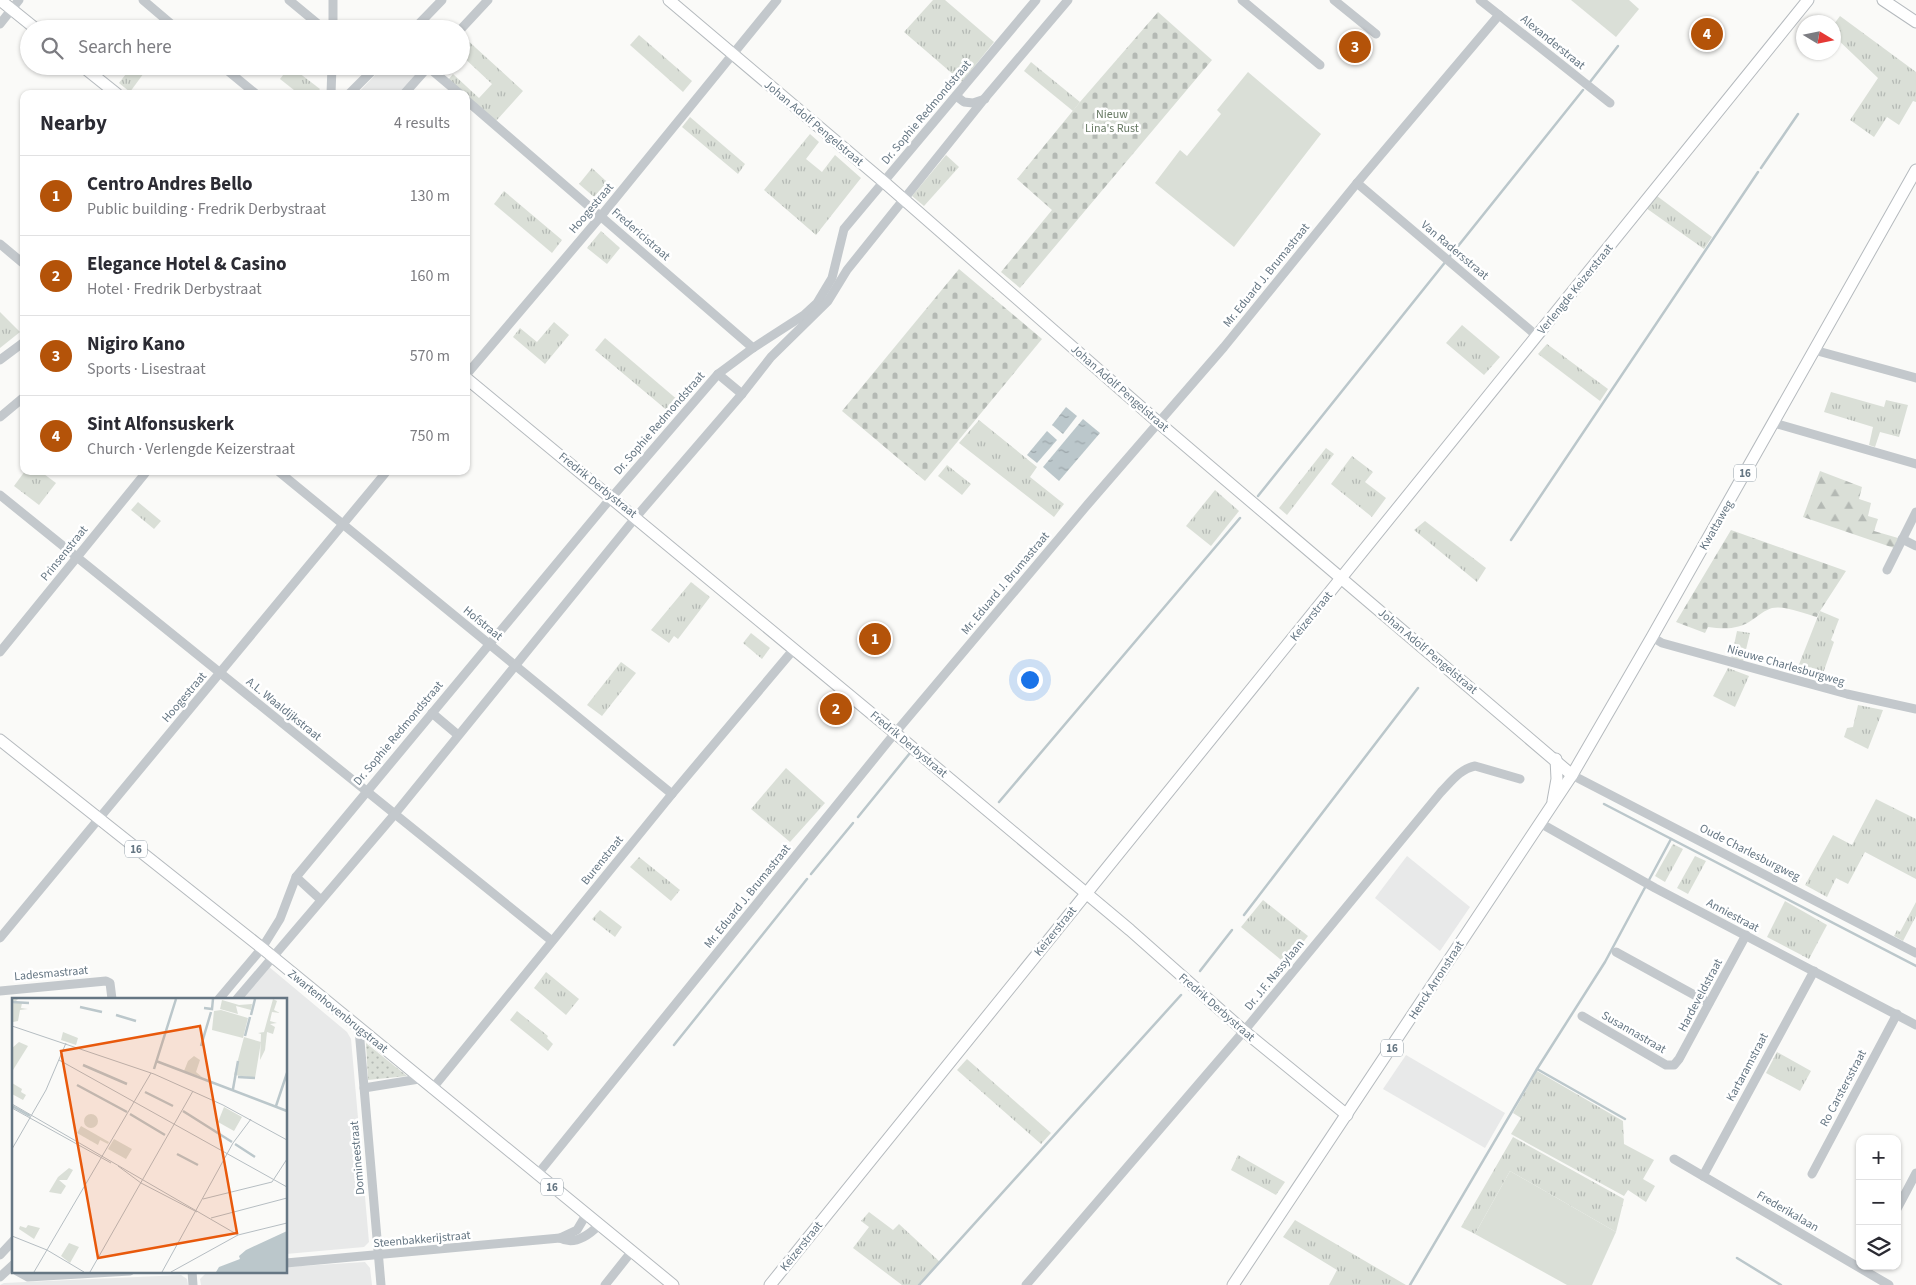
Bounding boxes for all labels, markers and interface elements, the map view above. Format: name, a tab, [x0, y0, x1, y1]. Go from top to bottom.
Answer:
street label: Alexanderstraat	[1517, 11, 1589, 74]
pin: 4	[1691, 15, 1723, 53]
north arrow	[1796, 15, 1841, 60]
search box	[20, 20, 470, 75]
pin: 3	[1339, 28, 1371, 66]
icon: search	[38, 34, 66, 62]
text: Search here	[78, 34, 172, 61]
street label: Dr. Sophie Redmondstraat	[878, 57, 975, 168]
street label: Johan Adolf Pengelstraat	[760, 77, 867, 170]
park label: Nieuw Lina's Rust	[1085, 106, 1139, 137]
text: Nearby	[40, 108, 107, 138]
text: 4 results	[394, 112, 450, 134]
text: Centro Andres Bello	[87, 171, 253, 198]
street label: Hoogestraat	[565, 179, 618, 237]
text: 1	[52, 185, 60, 207]
text: 130 m	[410, 185, 450, 207]
text: Public building · Fredrik Derbystraat	[87, 198, 326, 220]
street label: Fredericistraat	[608, 204, 674, 265]
street label: Van Radersstraat	[1417, 217, 1492, 284]
street label: Mr. Eduard J. Brumastraat	[1219, 220, 1314, 331]
street label: Verlengde Keizerstraat	[1534, 240, 1617, 338]
text: Elegance Hotel & Casino	[87, 251, 287, 278]
text: 2	[52, 265, 60, 287]
text: 160 m	[410, 265, 450, 287]
text: Hotel · Fredrik Derbystraat	[87, 278, 262, 300]
text: Nigiro Kano	[87, 331, 185, 358]
street label: Johan Adolf Pengelstraat	[1067, 341, 1172, 436]
text: 3	[52, 345, 60, 367]
text: 570 m	[410, 345, 450, 367]
text: Sports · Lisestraat	[87, 358, 206, 380]
street label: Dr. Sophie Redmondstraat	[610, 368, 709, 478]
text: Sint Alfonsuskerk	[87, 411, 234, 438]
text: 4	[52, 425, 60, 447]
text: 750 m	[410, 425, 450, 447]
text: Church · Verlengde Keizerstraat	[87, 438, 295, 460]
street label: Fredrik Derbystraat	[555, 449, 640, 522]
road number: 16	[1734, 464, 1756, 482]
street label: Kwattaweg	[1695, 497, 1738, 553]
street label: Prinsenstraat	[37, 522, 92, 585]
street label: Mr. Eduard J. Brumastraat	[957, 528, 1053, 638]
street label: Keizerstraat	[1286, 588, 1337, 645]
street label: Hofstraat	[459, 602, 506, 645]
street label: Johan Adolf Pengelstraat	[1374, 605, 1481, 698]
pin: 1	[859, 620, 891, 658]
street label: Nieuwe Charlesburgweg	[1725, 641, 1847, 690]
your location	[1017, 667, 1043, 693]
street label: Hoogestraat	[158, 668, 211, 726]
street label: A.L. Waaldijkstraat	[242, 674, 325, 745]
street label: Dr. Sophie Redmondstraat	[350, 678, 447, 789]
pin: 2	[820, 690, 852, 728]
street label: Fredrik Derbystraat	[866, 707, 951, 782]
street label: Oude Charlesburgweg	[1697, 820, 1803, 885]
street label: Burenstraat	[577, 832, 628, 889]
road number: 16	[125, 841, 147, 858]
street label: Mr. Eduard J. Brumastraat	[700, 841, 795, 952]
street label: Anniestraat	[1703, 894, 1762, 936]
street label: Keizerstraat	[1030, 903, 1081, 960]
street label: Dr. J.F. Nassylaan	[1241, 936, 1308, 1014]
street label: Henck Arronstraat	[1405, 938, 1468, 1023]
street label: Hardeveldstraat	[1674, 956, 1727, 1035]
street label: Ladesmastraat	[13, 962, 89, 985]
street label: Zwartenhovenbrugstraat	[284, 966, 391, 1057]
street label: Fredrik Derbystraat	[1175, 969, 1259, 1045]
inset map	[12, 998, 288, 1272]
street label: Susannastraat	[1598, 1007, 1669, 1058]
street label: Kartaramstraat	[1722, 1030, 1773, 1105]
road number: 16	[1381, 1040, 1403, 1056]
street label: Ro Carstersstraat	[1816, 1047, 1871, 1130]
street label: Domineestraat	[346, 1120, 369, 1196]
map controls	[1856, 1135, 1901, 1270]
button: +	[1856, 1135, 1901, 1180]
road number: 16	[541, 1178, 563, 1196]
button: −	[1856, 1180, 1901, 1225]
street label: Frederikalaan	[1754, 1187, 1822, 1236]
street label: Keizerstraat	[776, 1218, 827, 1275]
button: layers	[1856, 1225, 1901, 1270]
street label: Steenbakkerijstraat	[373, 1227, 471, 1252]

